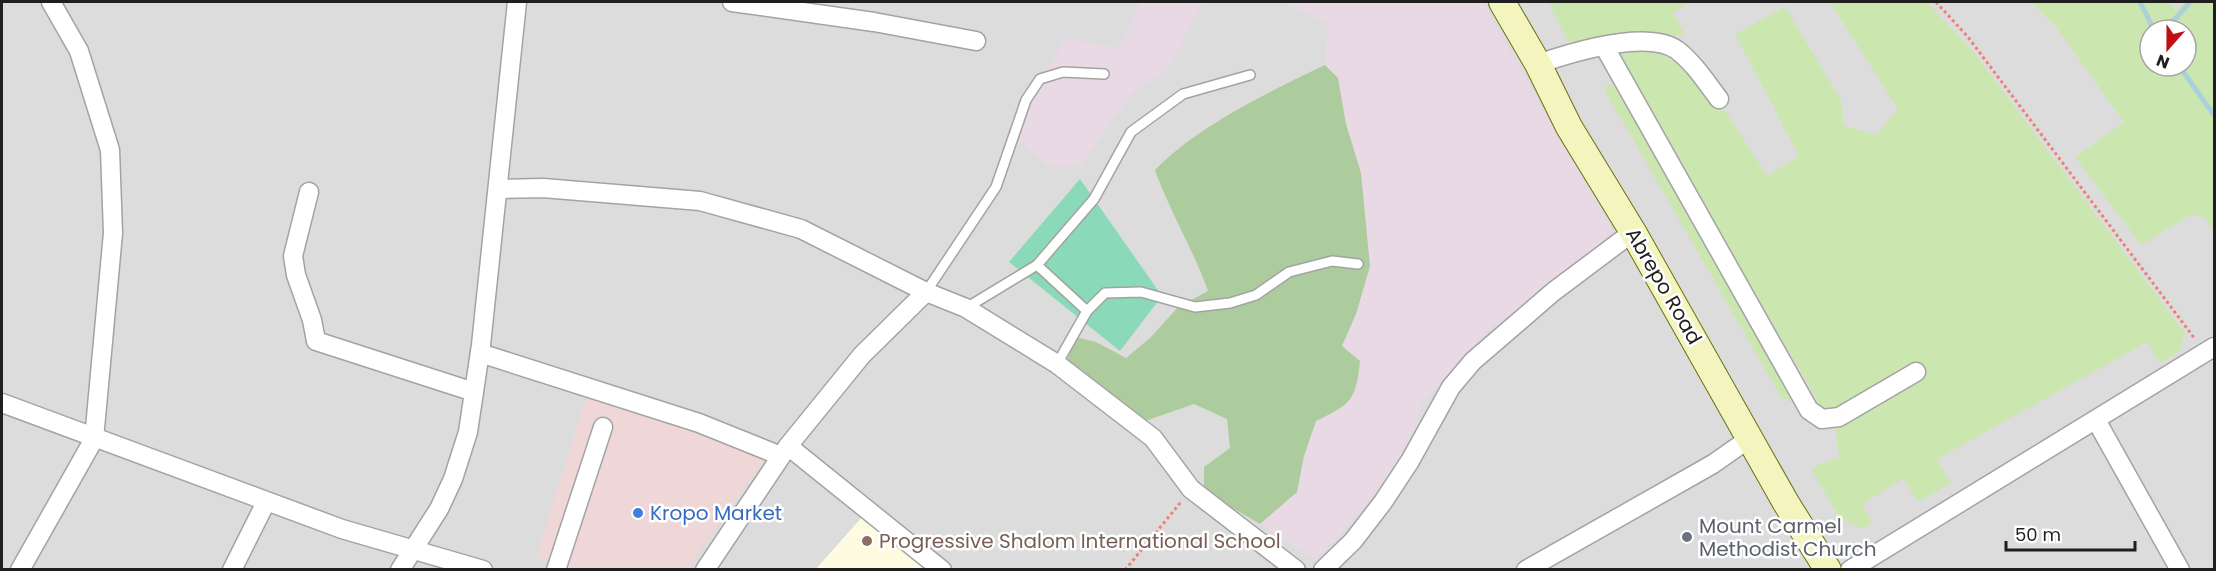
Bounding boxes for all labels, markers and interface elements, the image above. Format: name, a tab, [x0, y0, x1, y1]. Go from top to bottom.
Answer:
north arrow	[2138, 18, 2198, 78]
text: N	[2153, 49, 2173, 74]
street label: Abrepo Road	[1619, 222, 1709, 350]
place label: Kropo Market	[650, 499, 782, 527]
marker: Kropo Market	[631, 506, 645, 520]
place label: Mount Carmel Methodist Church	[1699, 512, 1876, 563]
scale bar	[2006, 514, 2135, 552]
text: 50 m	[2015, 522, 2061, 547]
place label: Progressive Shalom International School	[879, 527, 1281, 555]
marker: Mount Carmel Methodist Church	[1680, 530, 1694, 544]
marker: Progressive Shalom International School	[860, 534, 874, 548]

